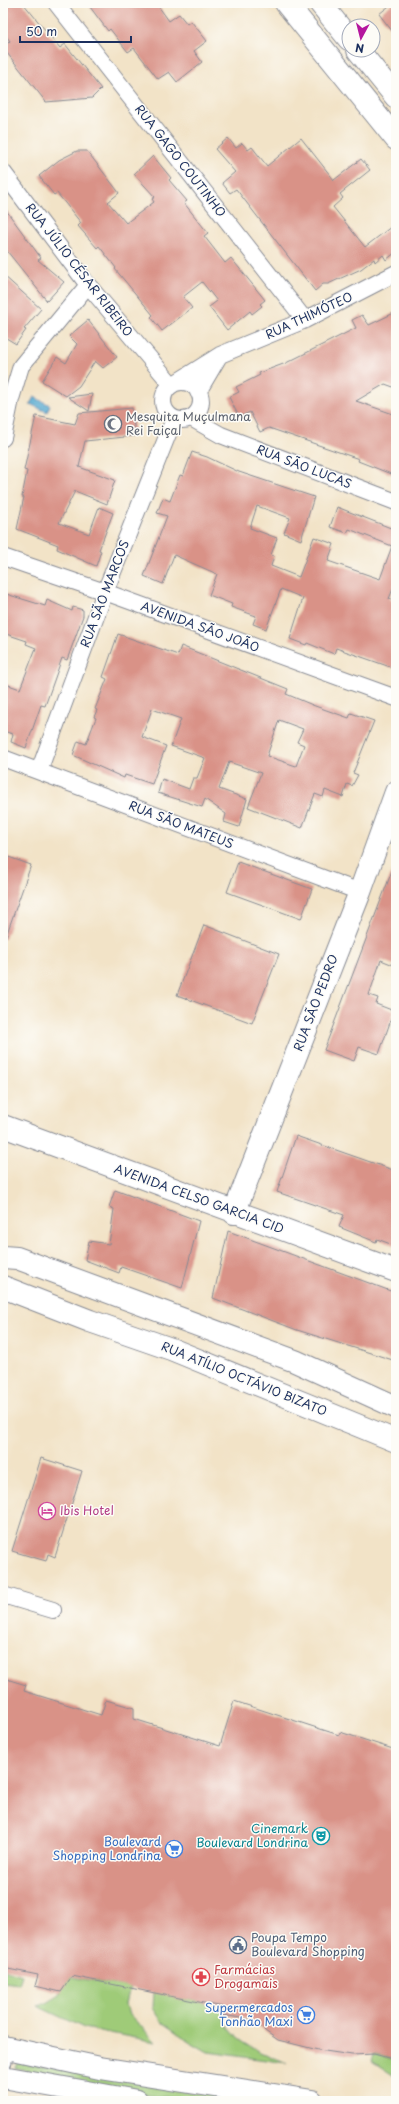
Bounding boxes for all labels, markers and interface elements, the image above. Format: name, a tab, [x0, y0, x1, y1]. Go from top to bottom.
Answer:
scale bar	[20, 18, 131, 44]
north arrow	[341, 18, 381, 58]
text: 50 m	[26, 22, 57, 40]
text: N	[354, 39, 365, 57]
street label: RUA GAGO COUTINHO	[131, 100, 231, 221]
street label: RUA JÚLIO CÉSAR RIBEIRO	[22, 199, 138, 340]
street label: RUA THIMÓTEO	[262, 287, 355, 343]
place label: Mesquita Muçulmana Rei Faiçal	[126, 407, 251, 439]
mosque icon: Mesquita Muçulmana Rei Faiçal	[103, 414, 123, 434]
street label: RUA SÃO LUCAS	[254, 440, 355, 492]
street label: RUA SÃO MARCOS	[75, 537, 133, 650]
street label: AVENIDA SÃO JOÃO	[139, 596, 262, 656]
street label: RUA SÃO MATEUS	[126, 796, 236, 852]
street label: RUA SÃO PEDRO	[288, 952, 342, 1054]
street label: AVENIDA CELSO GARCIA CID	[112, 1159, 287, 1237]
street label: RUA ATÍLIO OCTÁVIO BIZATO	[159, 1336, 330, 1420]
hotel icon: Ibis Hotel	[37, 1501, 57, 1521]
place label: Ibis Hotel	[60, 1501, 114, 1519]
place label: Cinemark Boulevard Londrina	[196, 1819, 308, 1851]
theatre icon: Cinemark Boulevard Londrina	[311, 1826, 331, 1846]
place label: Boulevard Shopping Londrina	[53, 1832, 162, 1864]
supermarket icon: Boulevard Shopping Londrina	[164, 1839, 184, 1859]
place label: Poupa Tempo Boulevard Shopping	[251, 1928, 365, 1960]
public building icon: Poupa Tempo Boulevard Shopping	[228, 1935, 248, 1955]
place label: Farmácias Drogamais	[214, 1960, 278, 1992]
pharmacy icon: Farmácias Drogamais	[191, 1967, 211, 1987]
place label: Supermercados Tonhão Maxi	[205, 1998, 294, 2030]
supermarket icon: Supermercados Tonhão Maxi	[296, 2005, 316, 2025]

